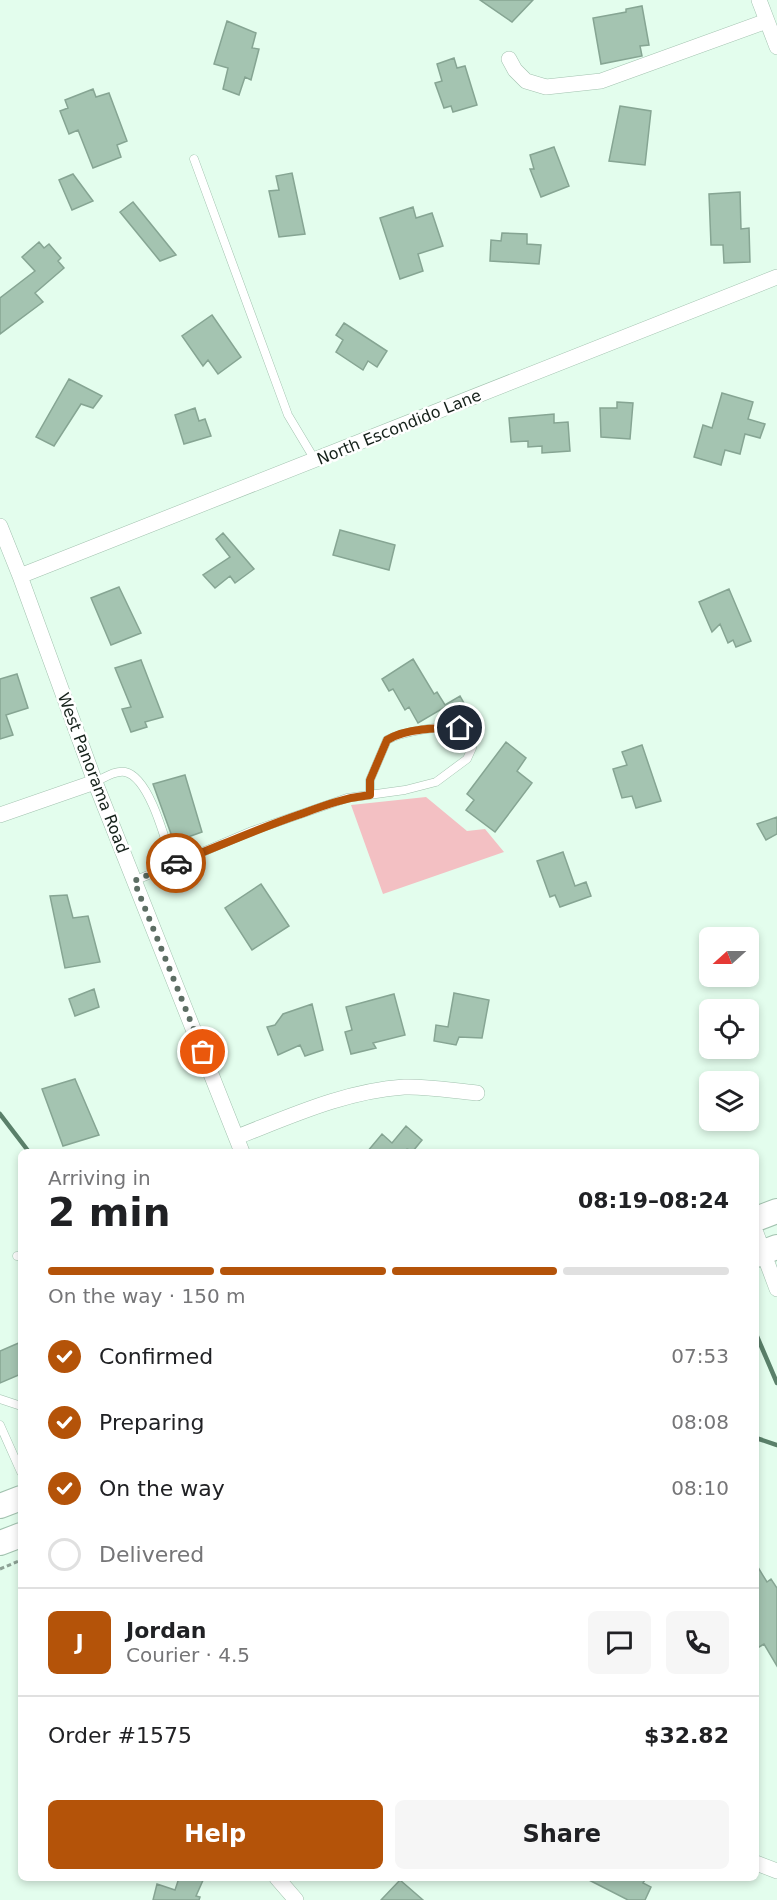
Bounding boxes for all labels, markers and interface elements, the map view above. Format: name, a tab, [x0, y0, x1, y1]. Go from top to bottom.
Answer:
street label: North Escondido Lane	[314, 385, 484, 469]
street label: West Panorama Road	[54, 690, 132, 856]
pin	[434, 702, 485, 753]
icon: home	[443, 711, 476, 744]
courier	[146, 833, 206, 893]
icon: car	[160, 847, 193, 880]
north arrow	[699, 927, 759, 987]
map controls	[699, 927, 759, 1131]
button: locate	[699, 999, 759, 1059]
pin	[177, 1026, 228, 1077]
icon: bag	[186, 1035, 219, 1068]
button: layers	[699, 1071, 759, 1131]
text: Arriving in	[48, 1166, 151, 1190]
text: 08:19–08:24	[578, 1188, 729, 1213]
text: 2 min	[48, 1190, 170, 1235]
text: On the way · 150 m	[48, 1284, 246, 1308]
icon: check	[48, 1340, 81, 1373]
text: Confirmed	[99, 1344, 213, 1369]
text: 07:53	[671, 1344, 729, 1368]
icon: check	[48, 1406, 81, 1439]
text: Preparing	[99, 1410, 205, 1435]
text: 08:08	[671, 1410, 729, 1434]
icon: check	[48, 1472, 81, 1505]
text: On the way	[99, 1476, 225, 1501]
text: 08:10	[671, 1476, 729, 1500]
text: Delivered	[99, 1542, 204, 1567]
button: chat	[588, 1611, 651, 1674]
button: phone	[666, 1611, 729, 1674]
text: Jordan	[126, 1618, 206, 1643]
text: J	[75, 1630, 84, 1655]
text: Courier · 4.5	[126, 1643, 250, 1667]
text: Order #1575	[48, 1723, 192, 1748]
text: $32.82	[644, 1723, 729, 1748]
button: Help	[48, 1800, 383, 1869]
button: Share	[395, 1800, 729, 1869]

